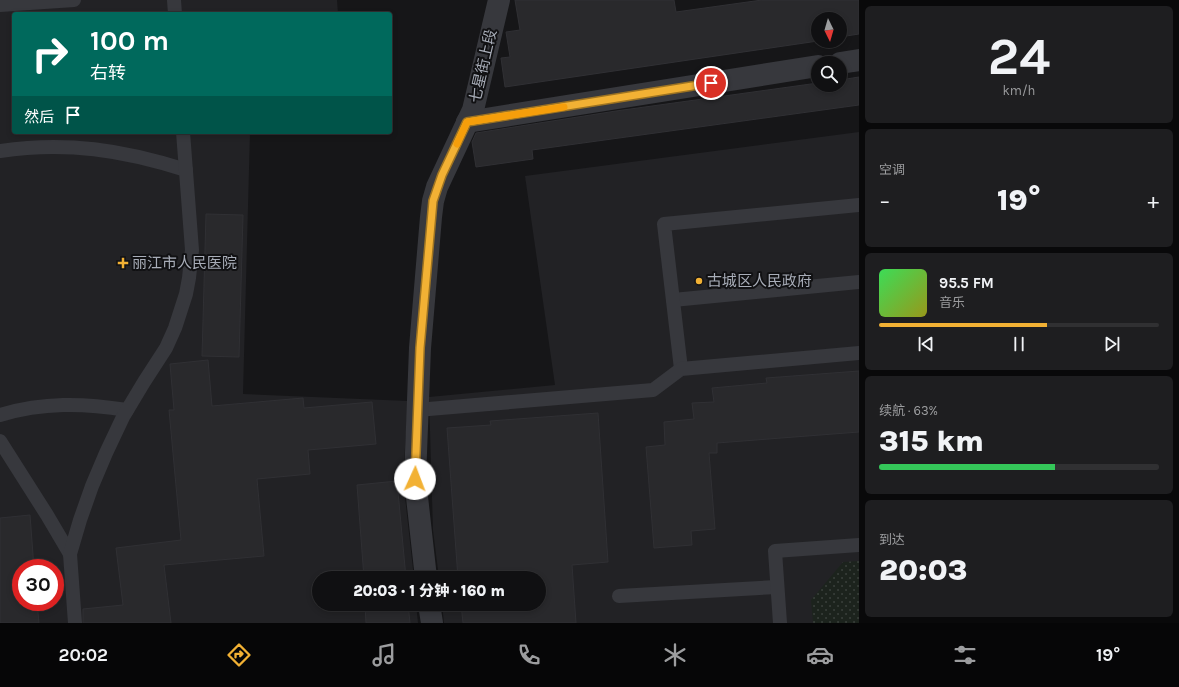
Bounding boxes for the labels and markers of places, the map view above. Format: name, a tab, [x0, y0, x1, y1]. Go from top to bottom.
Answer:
pin	[694, 66, 728, 100]
place label: 丽江市人民医院	[132, 254, 237, 272]
marker: 丽江市人民医院	[117, 257, 129, 269]
place label: 古城区人民政府	[707, 272, 812, 290]
marker: 古城区人民政府	[694, 276, 704, 286]

